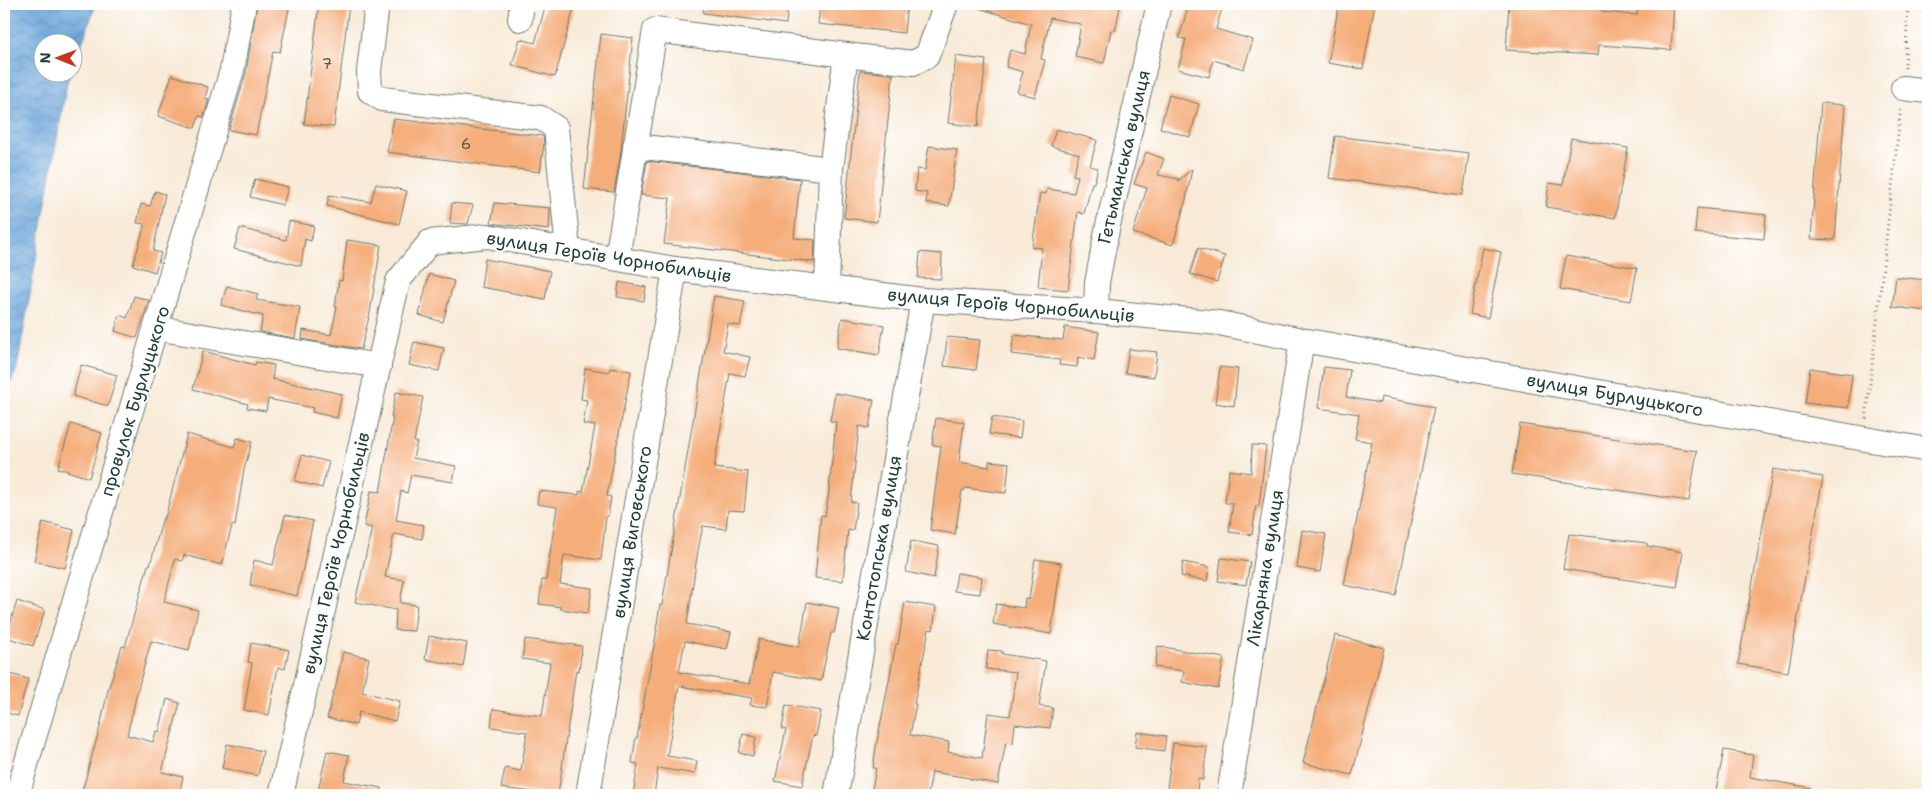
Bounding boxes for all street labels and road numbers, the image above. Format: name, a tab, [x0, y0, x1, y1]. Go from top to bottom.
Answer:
street label: Гетьманська вулиця	[1092, 68, 1156, 246]
street label: вулиця Героїв Чорнобильців	[485, 226, 733, 288]
street label: вулиця Героїв Чорнобильців	[887, 282, 1135, 328]
street label: провулок Бурлуцького	[95, 303, 175, 499]
street label: вулиця Бурлуцького	[1525, 368, 1705, 422]
street label: вулиця Героїв Чорнобильців	[296, 430, 376, 676]
street label: вулиця Виговського	[606, 444, 658, 620]
street label: Контотопська вулиця	[851, 453, 907, 643]
street label: Лікарняна вулиця	[1241, 488, 1289, 648]

